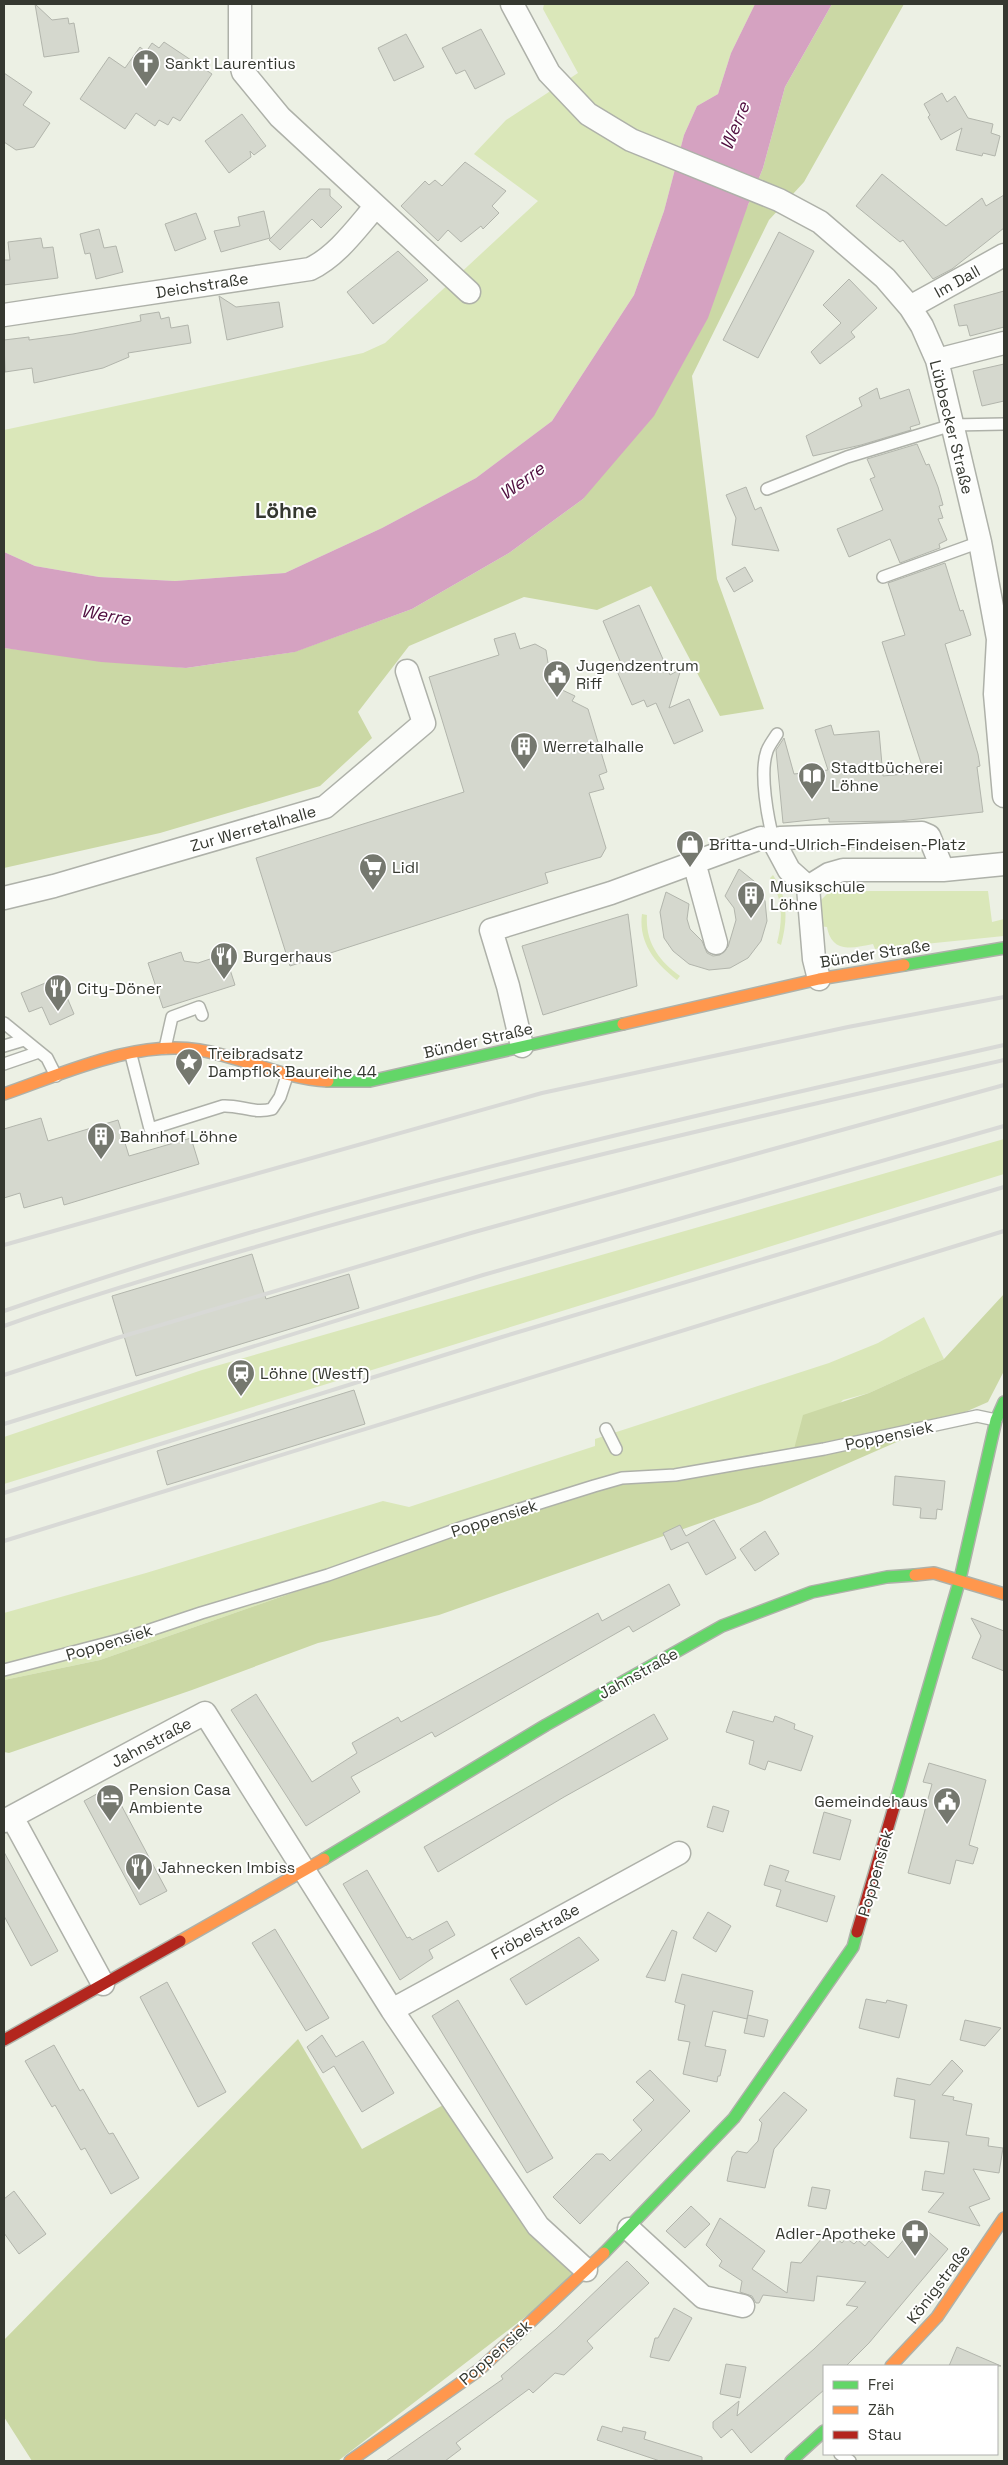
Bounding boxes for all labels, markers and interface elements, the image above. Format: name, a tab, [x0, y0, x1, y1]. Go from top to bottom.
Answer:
church icon: Sankt Laurentius	[131, 48, 161, 87]
place label: Sankt Laurentius	[165, 53, 296, 74]
water label: Werre	[714, 97, 755, 153]
street label: Im Dall	[931, 260, 984, 303]
street label: Deichstraße	[154, 268, 250, 303]
street label: Lübbecker Straße	[925, 358, 978, 496]
water label: Werre	[495, 456, 550, 505]
district label: Löhne	[255, 497, 317, 524]
water label: Werre	[79, 599, 134, 630]
place label: Jugendzentrum Riff	[576, 655, 699, 694]
public building icon: Jugendzentrum Riff	[542, 659, 572, 698]
building icon: Werretalhalle	[509, 731, 539, 770]
place label: Werretalhalle	[543, 736, 644, 757]
place label: Stadtbücherei Löhne	[831, 757, 943, 796]
library icon: Stadtbücherei Löhne	[797, 761, 827, 800]
street label: Zur Werretalhalle	[188, 800, 318, 856]
shop icon: Britta-und-Ulrich-Findeisen-Platz	[675, 829, 705, 868]
place label: Britta-und-Ulrich-Findeisen-Platz	[709, 834, 966, 855]
supermarket icon: Lidl	[358, 852, 388, 891]
place label: Lidl	[392, 857, 419, 878]
place label: Musikschule Löhne	[770, 876, 865, 915]
building icon: Musikschule Löhne	[736, 880, 766, 919]
street label: Bünder Straße	[818, 934, 932, 973]
restaurant icon: Burgerhaus	[209, 941, 239, 980]
place label: Burgerhaus	[243, 946, 332, 967]
restaurant icon: City-Döner	[43, 973, 73, 1012]
place label: City-Döner	[77, 978, 161, 999]
street label: Bünder Straße	[421, 1018, 535, 1063]
place label: Treibradsatz Dampflok Baureihe 44	[208, 1043, 377, 1082]
place icon: Treibradsatz Dampflok Baureihe 44	[174, 1047, 204, 1086]
building icon: Bahnhof Löhne	[86, 1121, 116, 1160]
place label: Bahnhof Löhne	[120, 1126, 238, 1147]
station icon: Löhne (Westf)	[226, 1358, 256, 1397]
place label: Löhne (Westf)	[260, 1363, 369, 1384]
street label: Poppensiek	[843, 1416, 935, 1455]
street label: Poppensiek	[448, 1495, 540, 1542]
street label: Poppensiek	[63, 1619, 155, 1666]
street label: Jahnstraße	[595, 1643, 682, 1704]
street label: Jahnstraße	[107, 1713, 195, 1772]
place label: Pension Casa Ambiente	[129, 1779, 231, 1818]
hotel icon: Pension Casa Ambiente	[95, 1783, 125, 1822]
public building icon: Gemeindehaus	[932, 1786, 962, 1825]
place label: Gemeindehaus	[814, 1791, 928, 1812]
street label: Poppensiek	[853, 1827, 898, 1919]
restaurant icon: Jahnecken Imbiss	[124, 1852, 154, 1891]
place label: Jahnecken Imbiss	[158, 1857, 295, 1878]
street label: Fröbelstraße	[487, 1898, 583, 1964]
pharmacy icon: Adler-Apotheke	[900, 2218, 930, 2257]
place label: Adler-Apotheke	[775, 2223, 896, 2244]
street label: Königstraße	[902, 2241, 975, 2328]
street label: Poppensiek	[455, 2315, 536, 2390]
legend	[823, 2365, 998, 2455]
text: Frei	[868, 2375, 894, 2394]
text: Zäh	[868, 2400, 894, 2419]
text: Stau	[868, 2425, 902, 2444]

